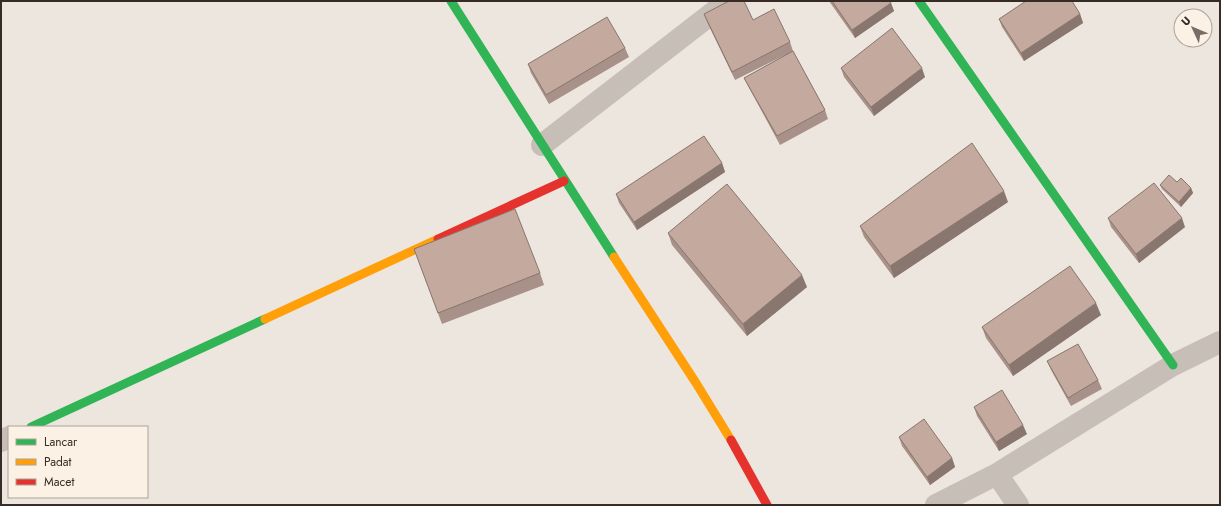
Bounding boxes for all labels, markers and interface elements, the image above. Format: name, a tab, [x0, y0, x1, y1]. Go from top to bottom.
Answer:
north arrow	[1173, 8, 1213, 48]
text: U	[1177, 13, 1194, 29]
legend	[8, 426, 148, 498]
text: Lancar	[44, 433, 78, 451]
text: Padat	[44, 453, 72, 471]
text: Macet	[44, 473, 74, 491]

